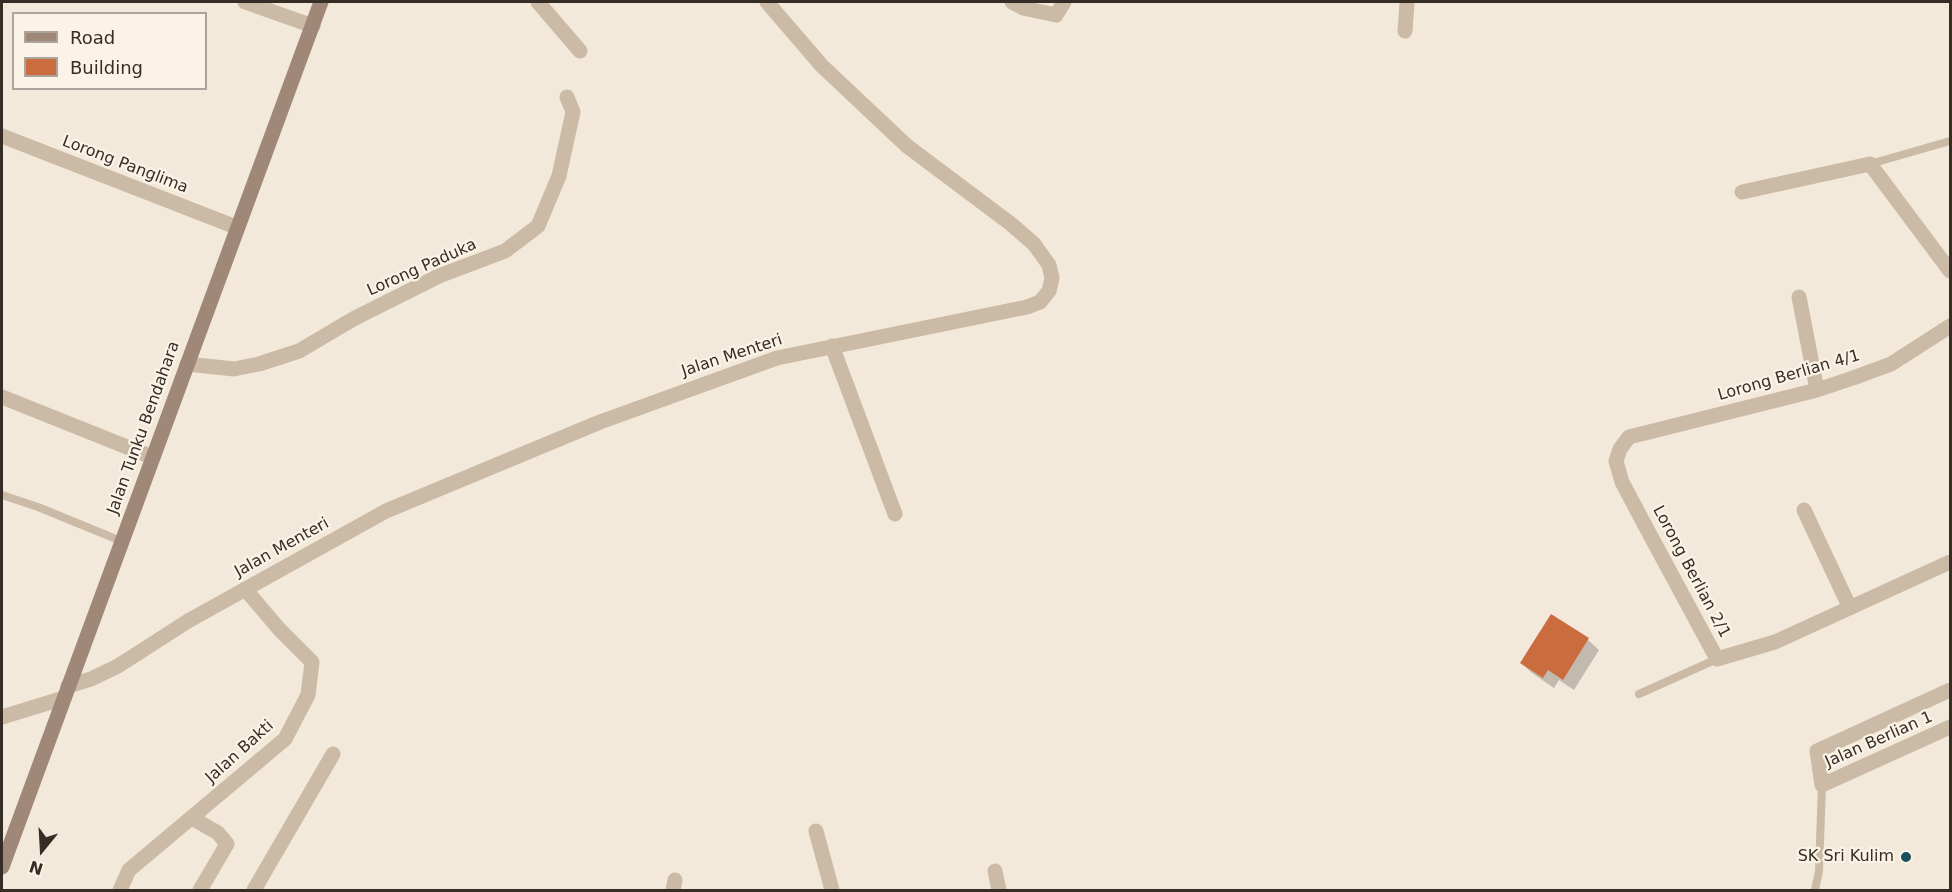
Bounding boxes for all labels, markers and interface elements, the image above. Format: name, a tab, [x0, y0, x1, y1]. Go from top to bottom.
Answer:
legend	[12, 12, 207, 90]
text: Road	[70, 27, 115, 48]
text: Building	[70, 57, 143, 78]
street label: Lorong Panglima	[59, 132, 191, 198]
street label: Lorong Paduka	[364, 235, 480, 301]
street label: Jalan Menteri	[679, 331, 785, 381]
street label: Jalan Tunku Bendahara	[104, 339, 184, 517]
street label: Lorong Berlian 4/1	[1716, 347, 1862, 405]
street label: Lorong Berlian 2/1	[1648, 503, 1734, 641]
street label: Jalan Menteri	[231, 514, 333, 582]
street label: Jalan Berlian 1	[1822, 708, 1936, 772]
street label: Jalan Bakti	[202, 717, 278, 787]
north arrow	[12, 820, 72, 880]
place label: SK Sri Kulim	[1798, 847, 1894, 867]
marker: SK Sri Kulim	[1899, 850, 1913, 864]
text: N	[27, 856, 46, 879]

